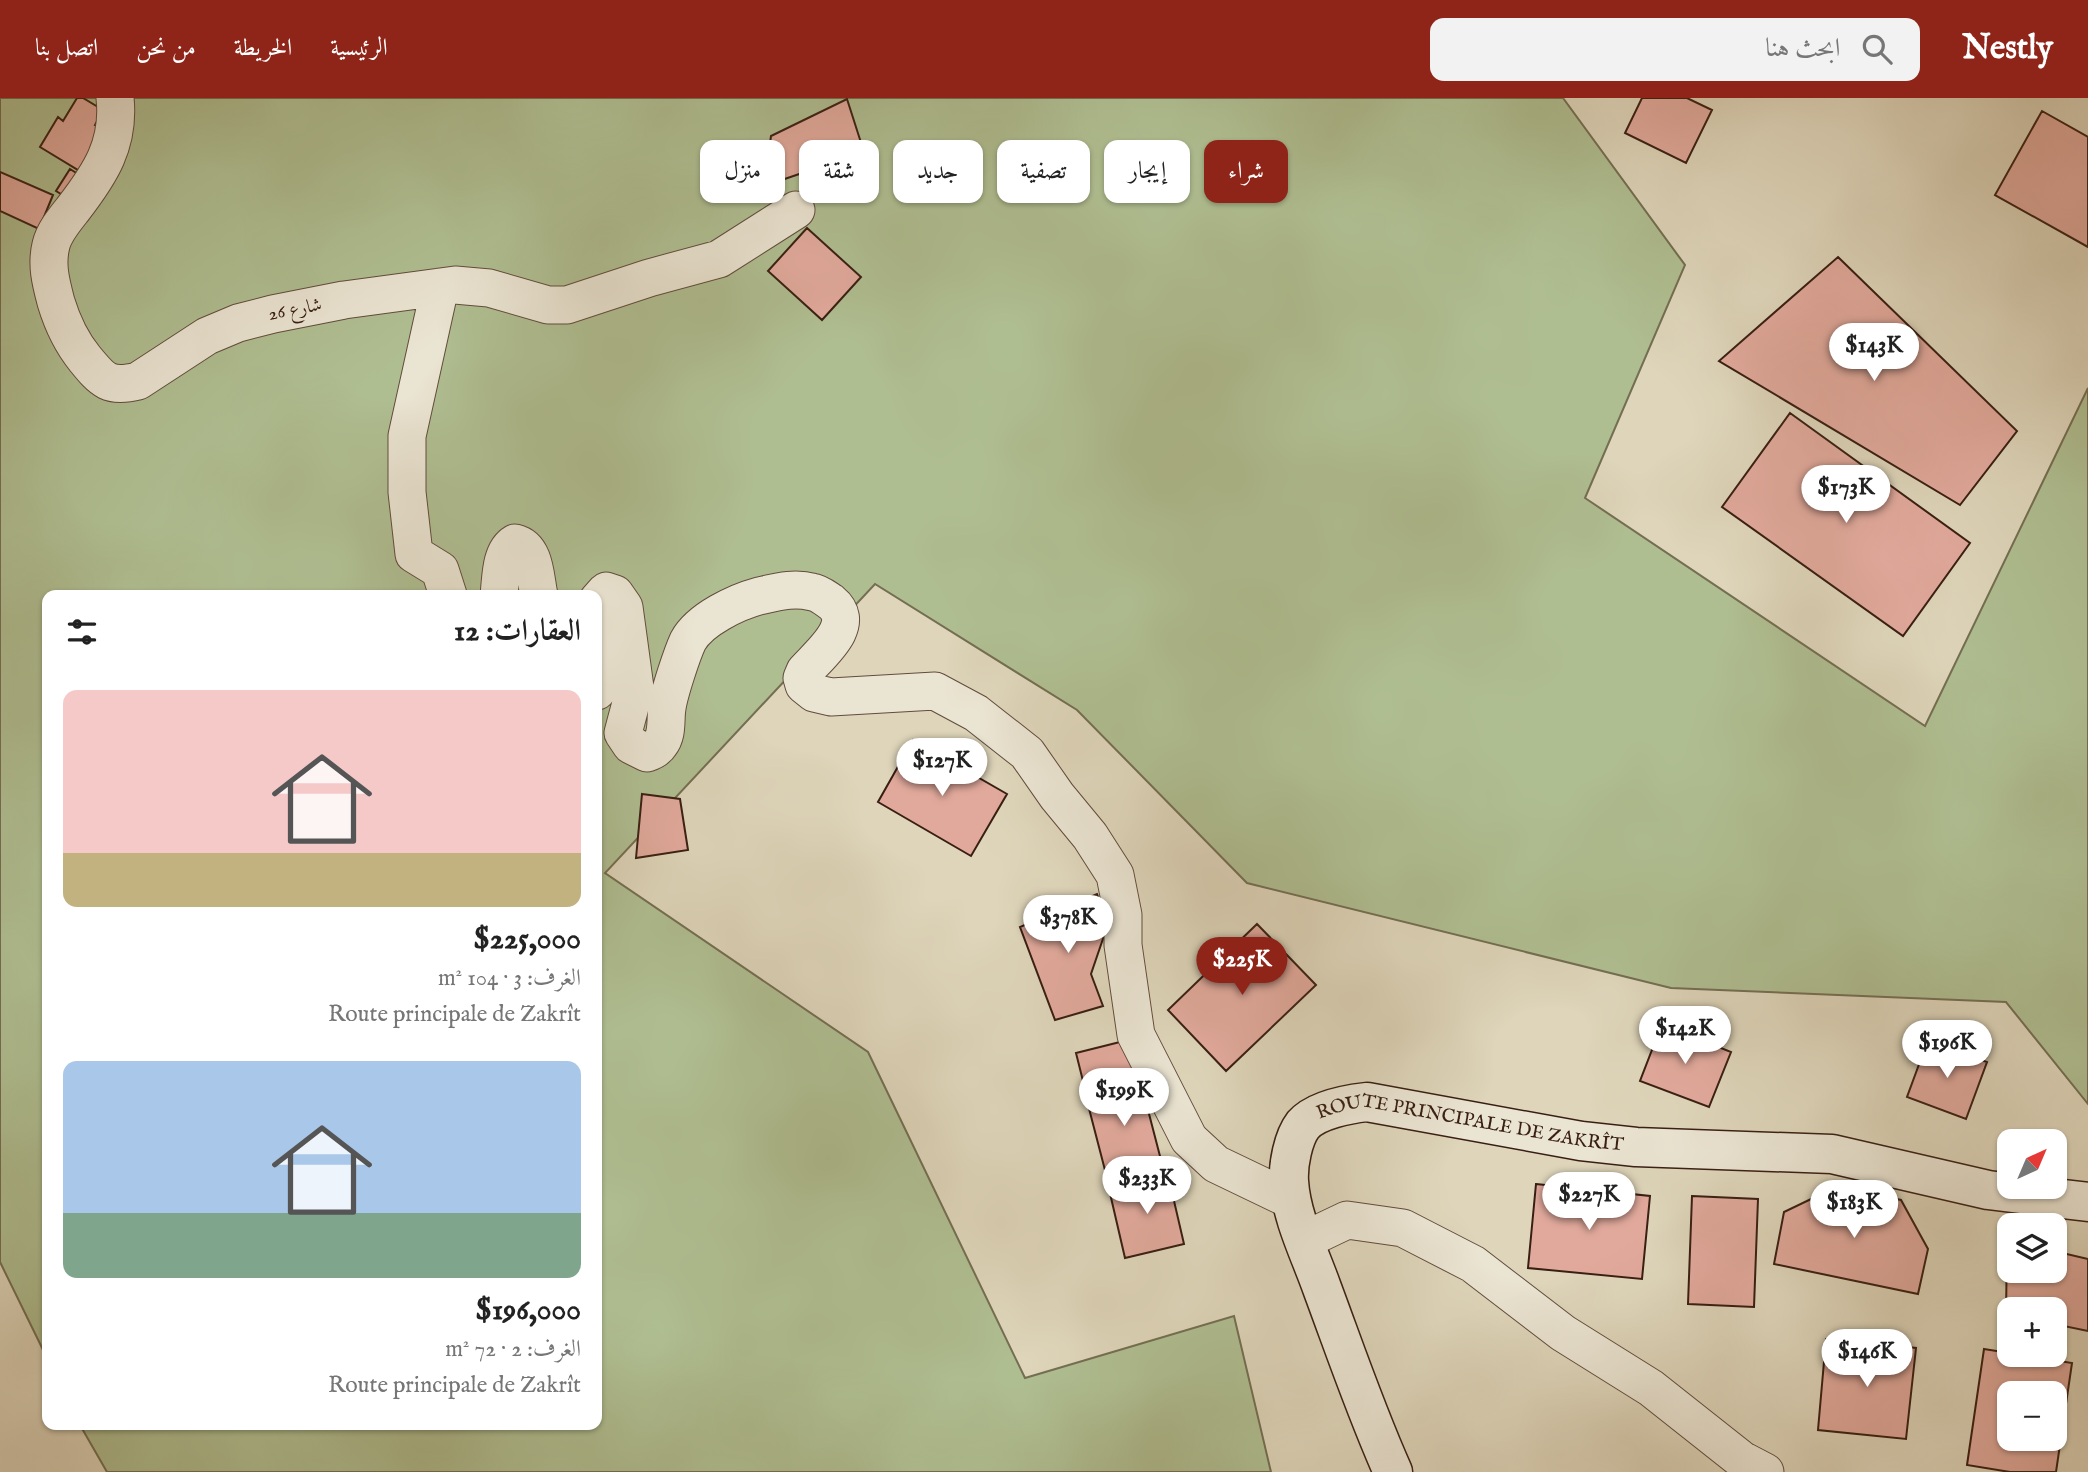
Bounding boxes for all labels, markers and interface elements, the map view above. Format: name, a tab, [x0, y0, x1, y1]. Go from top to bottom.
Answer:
search box	[1430, 18, 1920, 81]
text: Nestly	[1962, 28, 2053, 70]
icon: search	[1858, 30, 1896, 68]
text: ابحث هنا	[1765, 32, 1840, 65]
text: اتصل بنا	[35, 33, 98, 64]
text: من نحن	[136, 33, 196, 64]
text: الخريطة	[234, 33, 292, 64]
text: الرئيسية	[330, 33, 388, 64]
chip: منزل	[700, 140, 785, 203]
chip: شقة	[799, 140, 879, 203]
chip: جديد	[893, 140, 983, 203]
chip: تصفية	[997, 140, 1090, 203]
chip: إيجار	[1104, 140, 1190, 203]
chip: شراء	[1204, 140, 1288, 203]
street label: شارع 26	[266, 293, 324, 329]
pin: $143K	[1825, 324, 1923, 383]
text: $143K	[1845, 331, 1903, 360]
pin: $173K	[1797, 466, 1895, 525]
text: $173K	[1817, 473, 1875, 502]
icon: filters	[63, 613, 101, 651]
text: العقارات: 12	[454, 613, 581, 651]
icon: home	[259, 736, 385, 862]
pin: $127K	[893, 738, 991, 798]
text: $127K	[912, 746, 972, 775]
pin: $378K	[1019, 896, 1117, 955]
text: $378K	[1039, 903, 1097, 932]
text: $225,000	[473, 921, 581, 959]
pin: $225K	[1193, 937, 1291, 997]
text: $225K	[1212, 945, 1272, 974]
text: الغرف: 3 · 104 m²	[438, 964, 581, 993]
text: Route principale de Zakrît	[328, 1000, 581, 1029]
pin: $142K	[1636, 1006, 1734, 1066]
text: $142K	[1655, 1014, 1715, 1043]
pin: $196K	[1898, 1020, 1996, 1080]
text: $196K	[1918, 1028, 1976, 1057]
pin: $199K	[1075, 1068, 1173, 1128]
text: $199K	[1095, 1076, 1153, 1105]
street label: ROUTE PRINCIPALE DE ZAKRÎT	[1313, 1089, 1625, 1158]
icon: home	[259, 1107, 385, 1233]
north arrow	[1997, 1129, 2067, 1199]
map controls	[1997, 1129, 2067, 1451]
pin: $233K	[1098, 1156, 1196, 1216]
text: $233K	[1118, 1164, 1176, 1193]
pin: $227K	[1540, 1172, 1638, 1232]
text: $227K	[1558, 1180, 1620, 1209]
pin: $183K	[1805, 1180, 1903, 1240]
text: $183K	[1826, 1188, 1882, 1217]
button: layers	[1997, 1213, 2067, 1283]
text: $196,000	[475, 1292, 581, 1330]
button: +	[1997, 1297, 2067, 1367]
pin: $146K	[1818, 1330, 1916, 1389]
text: الغرف: 2 · 72 m²	[445, 1335, 581, 1364]
text: $146K	[1838, 1337, 1896, 1366]
text: Route principale de Zakrît	[328, 1371, 581, 1400]
button: −	[1997, 1381, 2067, 1451]

